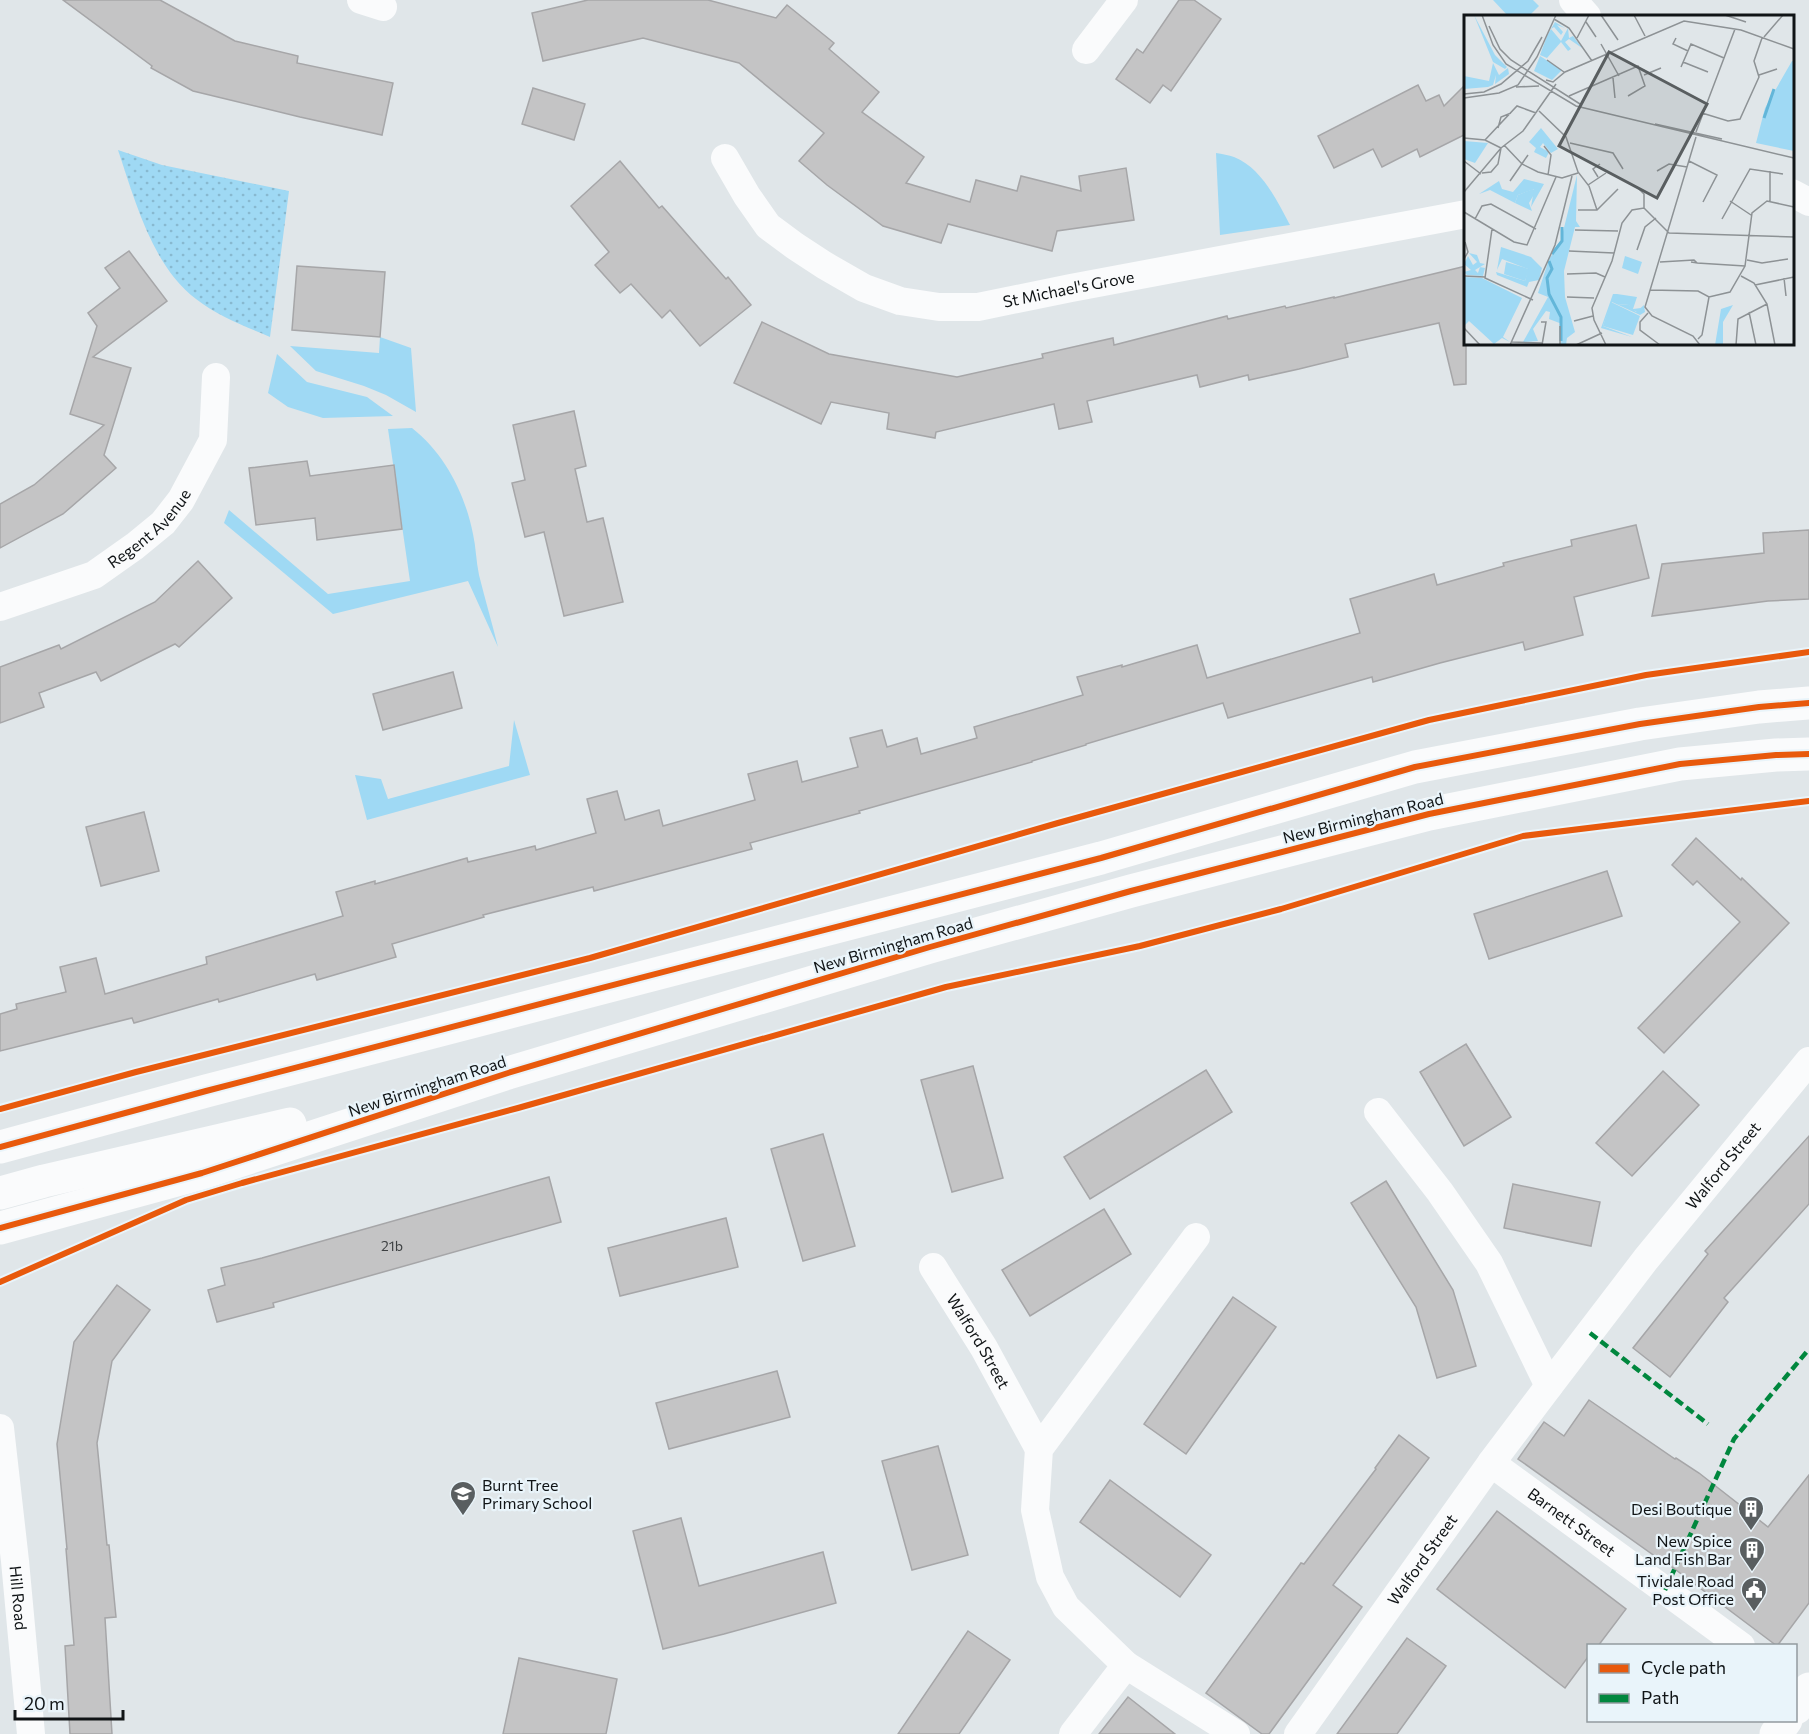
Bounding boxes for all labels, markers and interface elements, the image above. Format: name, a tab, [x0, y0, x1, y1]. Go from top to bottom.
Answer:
inset map	[1464, 15, 1794, 345]
street label: St Michael's Grove	[1001, 266, 1136, 311]
street label: Regent Avenue	[104, 486, 194, 571]
street label: New Birmingham Road	[1281, 788, 1445, 847]
street label: New Birmingham Road	[811, 913, 975, 976]
street label: New Birmingham Road	[346, 1051, 508, 1120]
street label: Walford Street	[1681, 1117, 1764, 1213]
house number: 21b	[381, 1237, 403, 1254]
street label: Walford Street	[943, 1290, 1014, 1392]
place label: Burnt Tree Primary School	[482, 1475, 592, 1512]
school or university icon: Burnt Tree Primary School	[448, 1479, 478, 1517]
street label: Barnett Street	[1524, 1483, 1620, 1560]
building icon: Desi Boutique	[1736, 1494, 1766, 1532]
place label: Desi Boutique	[1631, 1499, 1732, 1518]
street label: Walford Street	[1383, 1510, 1461, 1609]
place label: New Spice Land Fish Bar	[1635, 1531, 1733, 1568]
building icon: New Spice Land Fish Bar	[1737, 1535, 1767, 1573]
street label: Hill Road	[6, 1565, 31, 1631]
place label: Tividale Road Post Office	[1637, 1571, 1734, 1608]
public building icon: Tividale Road Post Office	[1739, 1575, 1769, 1613]
legend	[1587, 1644, 1797, 1722]
text: Cycle path	[1641, 1656, 1726, 1678]
scale bar	[15, 1683, 123, 1721]
text: Path	[1641, 1686, 1679, 1708]
text: 20 m	[24, 1692, 65, 1714]

